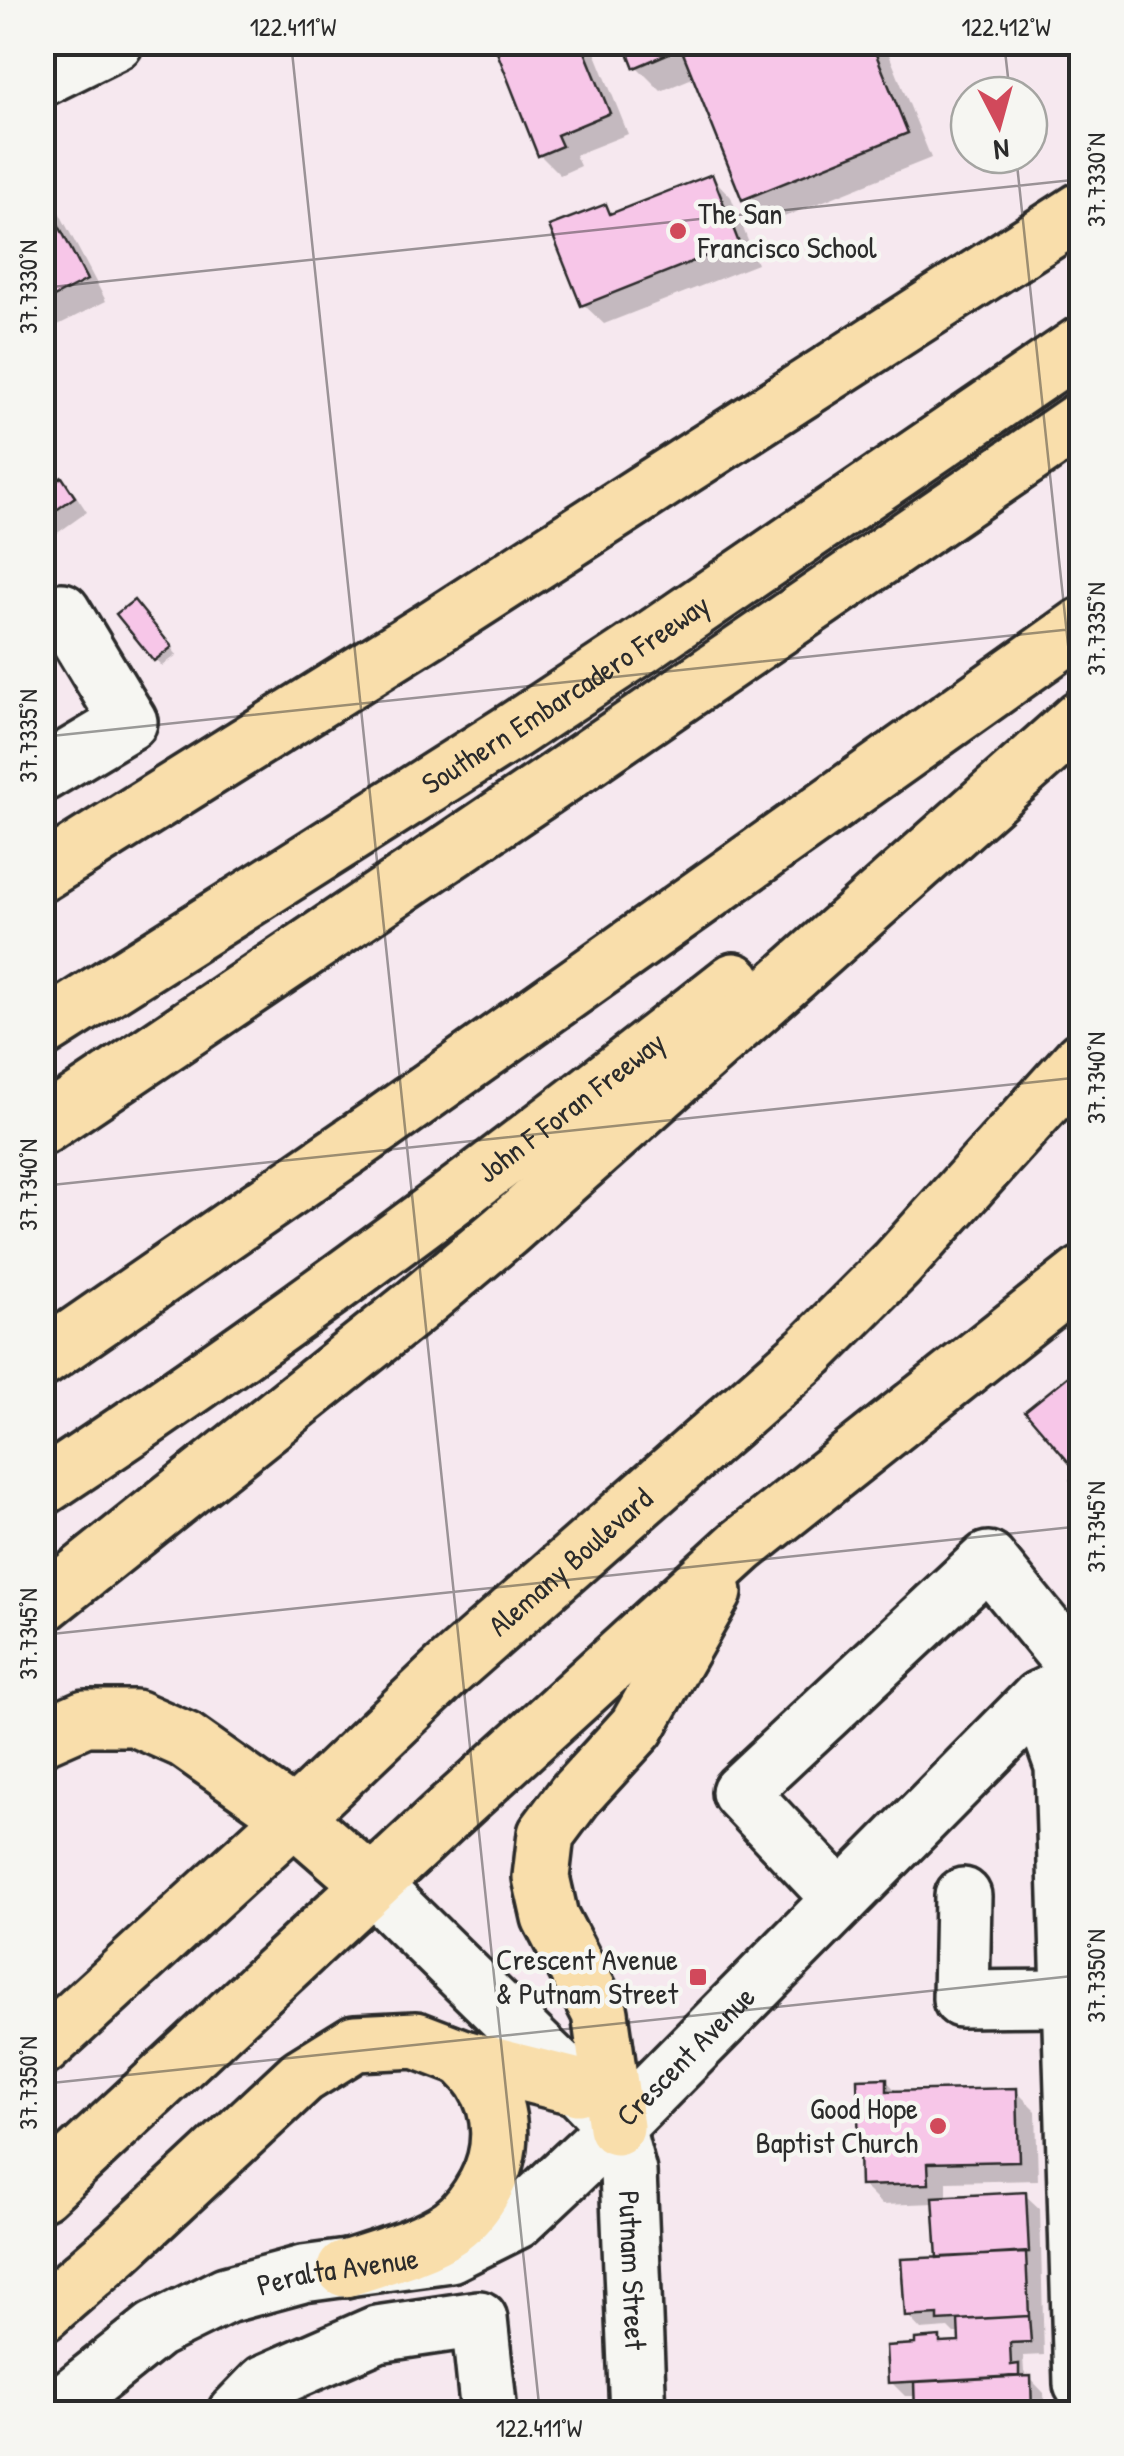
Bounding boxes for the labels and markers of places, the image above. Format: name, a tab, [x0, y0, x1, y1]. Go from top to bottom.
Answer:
place label: The San Francisco School	[697, 193, 877, 267]
marker: The San Francisco School	[667, 220, 689, 242]
place label: Crescent Avenue & Putnam Street	[496, 1939, 679, 2013]
marker: Crescent Avenue & Putnam Street	[687, 1966, 709, 1988]
place label: Good Hope Baptist Church	[756, 2088, 918, 2162]
marker: Good Hope Baptist Church	[927, 2115, 949, 2137]

